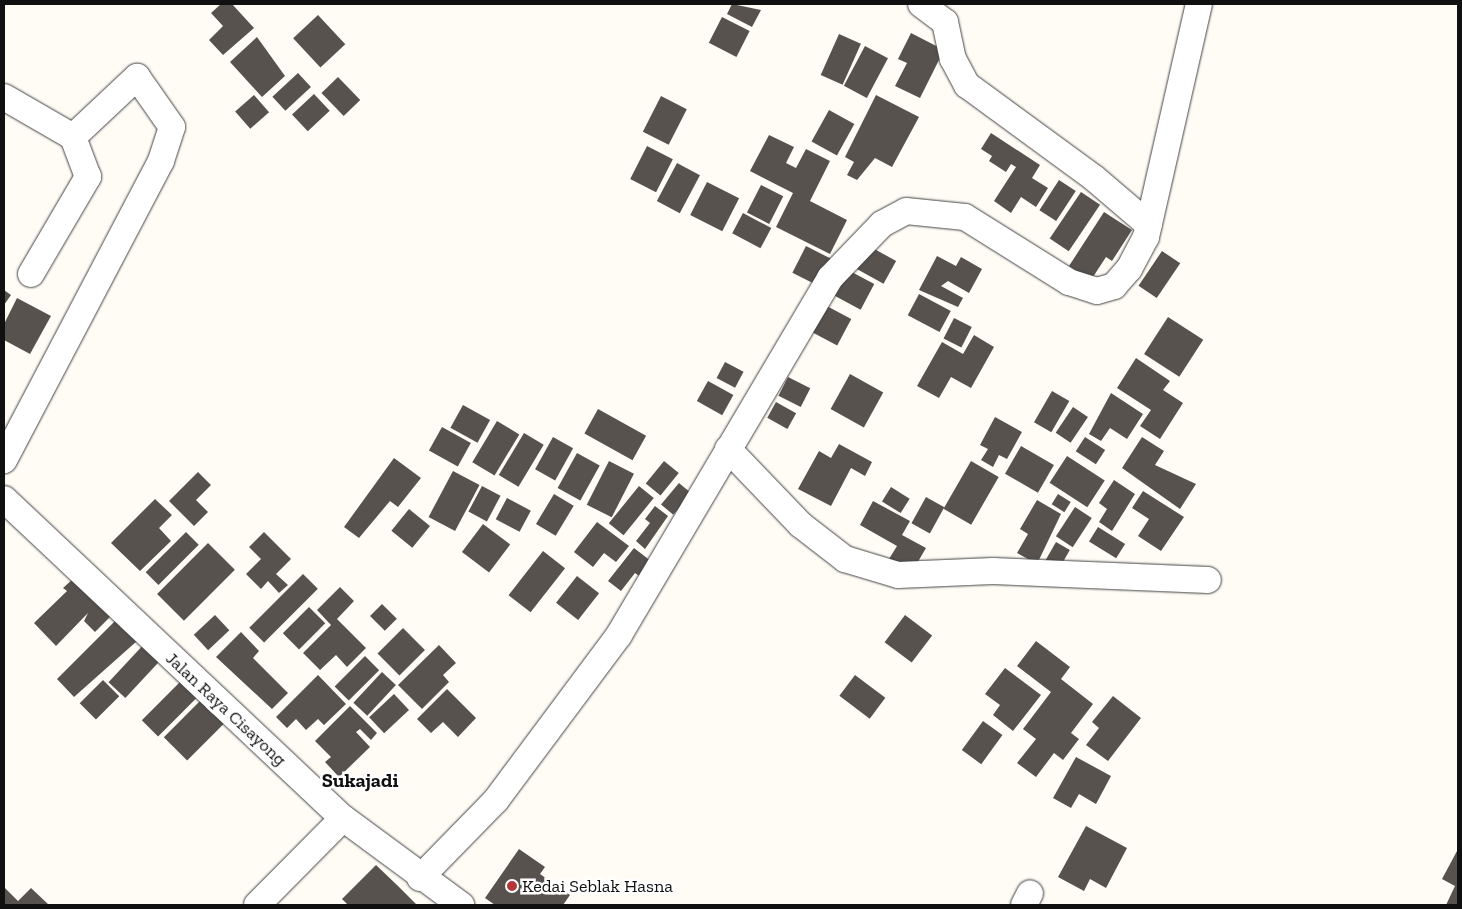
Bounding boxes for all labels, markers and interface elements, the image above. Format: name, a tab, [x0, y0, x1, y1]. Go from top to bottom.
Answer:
street label: Jalan Raya Cisayong	[161, 648, 291, 770]
district label: Sukajadi	[322, 768, 398, 792]
place label: Kedai Seblak Hasna	[522, 875, 673, 897]
marker: Kedai Seblak Hasna	[506, 880, 518, 892]

